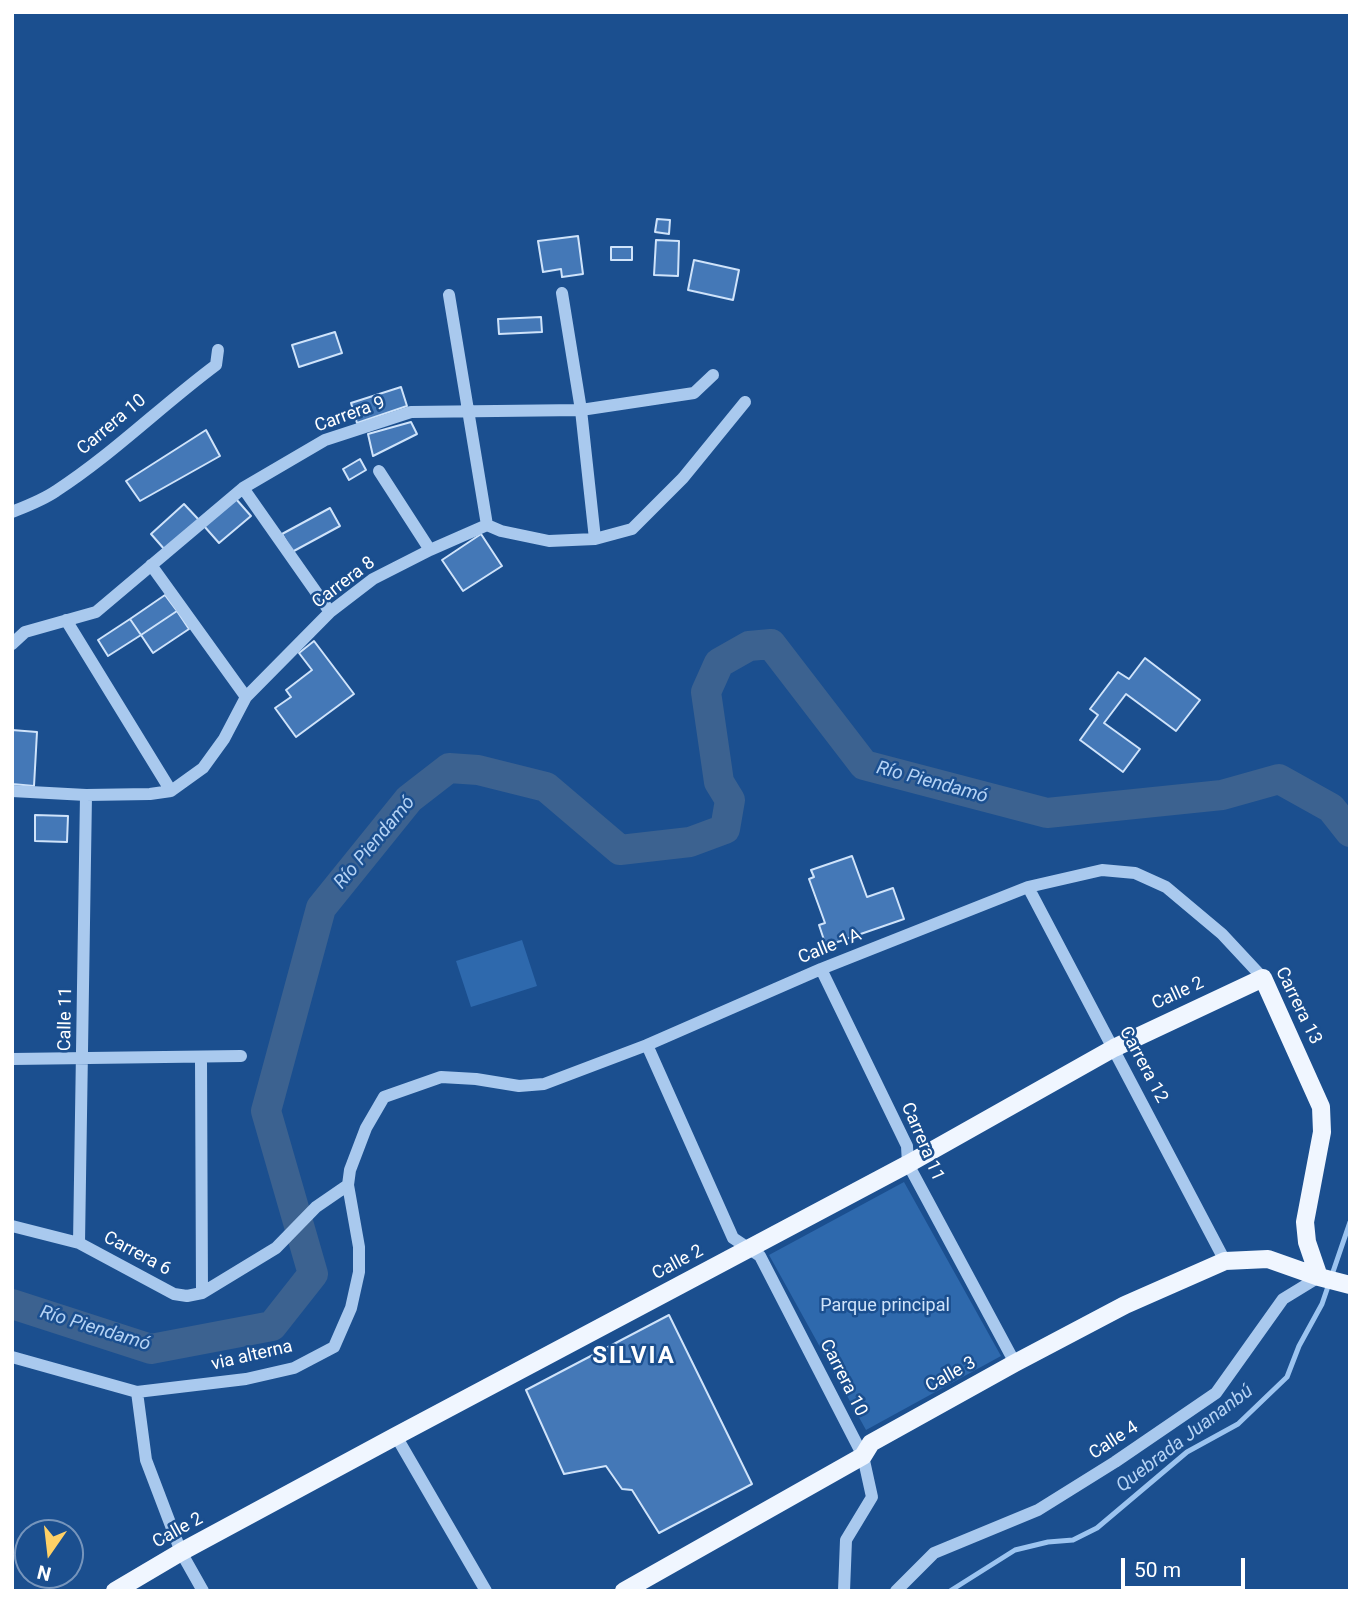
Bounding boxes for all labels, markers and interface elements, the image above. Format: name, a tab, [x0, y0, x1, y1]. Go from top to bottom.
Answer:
street label: Carrera 10	[73, 390, 151, 460]
street label: Carrera 9	[312, 392, 388, 438]
street label: Carrera 8	[308, 552, 380, 614]
water label: Río Piendamó	[874, 757, 990, 809]
water label: Río Piendamó	[330, 792, 420, 894]
street label: Calle 1A	[795, 925, 865, 969]
street label: Carrera 13	[1270, 964, 1326, 1048]
street label: Calle 2	[1149, 973, 1207, 1015]
street label: Calle 11	[55, 987, 77, 1051]
street label: Carrera 12	[1114, 1023, 1172, 1107]
street label: Carrera 11	[896, 1099, 948, 1185]
street label: Carrera 6	[100, 1227, 174, 1281]
street label: Calle 2	[649, 1241, 707, 1285]
park label: Parque principal	[820, 1295, 950, 1317]
water label: Río Piendamó	[37, 1301, 153, 1357]
street label: via alterna	[209, 1336, 295, 1376]
street label: Carrera 10	[814, 1336, 872, 1420]
district label: SILVIA	[593, 1343, 675, 1371]
street label: Calle 3	[922, 1352, 980, 1398]
water label: Quebrada Juananbú	[1112, 1380, 1258, 1498]
street label: Calle 4	[1085, 1417, 1143, 1465]
street label: Calle 2	[149, 1508, 207, 1554]
north arrow	[14, 1519, 84, 1589]
scale bar	[1124, 1544, 1248, 1588]
text: 50 m	[1134, 1558, 1181, 1582]
text: N	[35, 1560, 54, 1586]

